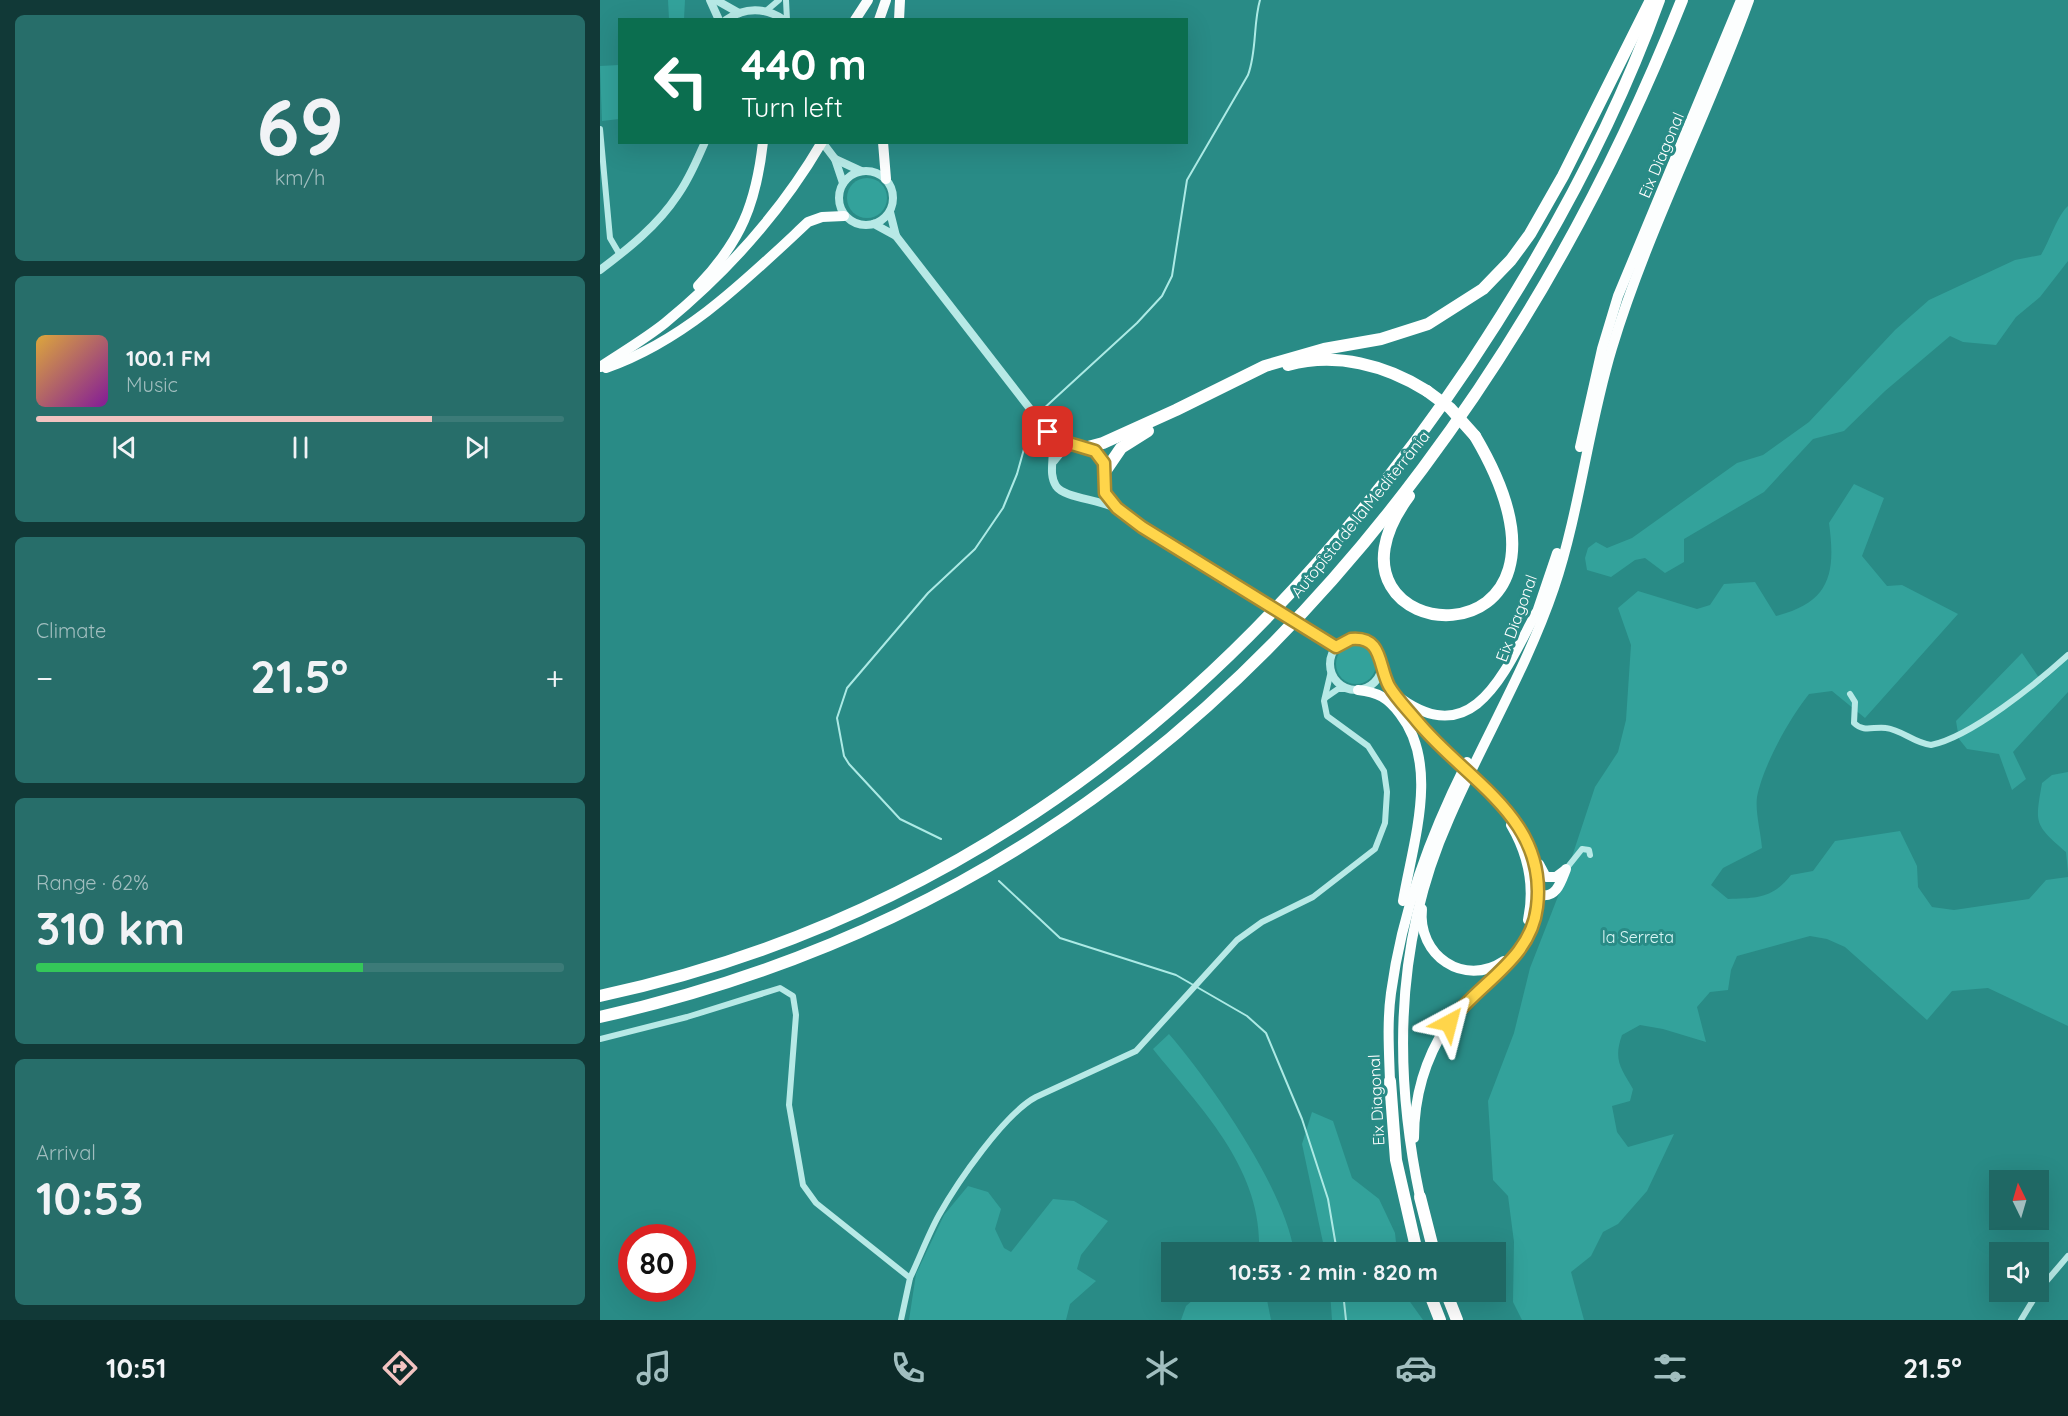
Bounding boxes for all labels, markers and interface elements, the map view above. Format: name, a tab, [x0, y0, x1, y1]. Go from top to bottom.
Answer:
text: 440 m	[741, 38, 867, 91]
icon: left	[642, 42, 720, 120]
text: 69	[256, 77, 344, 175]
text: Turn left	[741, 90, 843, 124]
street label: Eix Diagonal	[1634, 109, 1688, 201]
text: km/h	[275, 165, 325, 190]
text: 100.1 FM	[126, 344, 211, 372]
text: Music	[126, 372, 178, 397]
pin	[1022, 406, 1073, 457]
icon: arrive	[1031, 415, 1064, 448]
street label: Autopista de la Mediterrània	[1286, 426, 1434, 602]
icon: previous	[108, 431, 141, 464]
icon: pause	[284, 431, 317, 464]
icon: next	[460, 431, 493, 464]
street label: Eix Diagonal	[1491, 572, 1541, 664]
text: Climate	[36, 618, 106, 643]
text: 21.5°	[250, 648, 348, 704]
text: −	[36, 657, 53, 698]
text: +	[545, 657, 564, 698]
text: Range · 62%	[36, 870, 149, 895]
text: 310 km	[36, 900, 185, 956]
park label: la Serreta	[1602, 927, 1674, 947]
position arrow	[1417, 991, 1481, 1055]
street label: Eix Diagonal	[1364, 1054, 1388, 1146]
text: Arrival	[36, 1140, 96, 1165]
text: 10:53	[36, 1170, 144, 1226]
north arrow	[1989, 1170, 2049, 1230]
map controls	[1989, 1170, 2049, 1302]
speed limit sign: 80	[618, 1224, 696, 1302]
button: sound	[1989, 1242, 2049, 1302]
text: 10:53 · 2 min · 820 m	[1229, 1258, 1438, 1286]
icon: directions	[379, 1347, 421, 1389]
icon: music	[633, 1347, 675, 1389]
icon: phone	[887, 1347, 929, 1389]
icon: climate	[1141, 1347, 1183, 1389]
icon: car	[1395, 1347, 1437, 1389]
icon: filters	[1649, 1347, 1691, 1389]
text: 10:51	[106, 1351, 167, 1385]
text: 21.5°	[1903, 1351, 1962, 1385]

